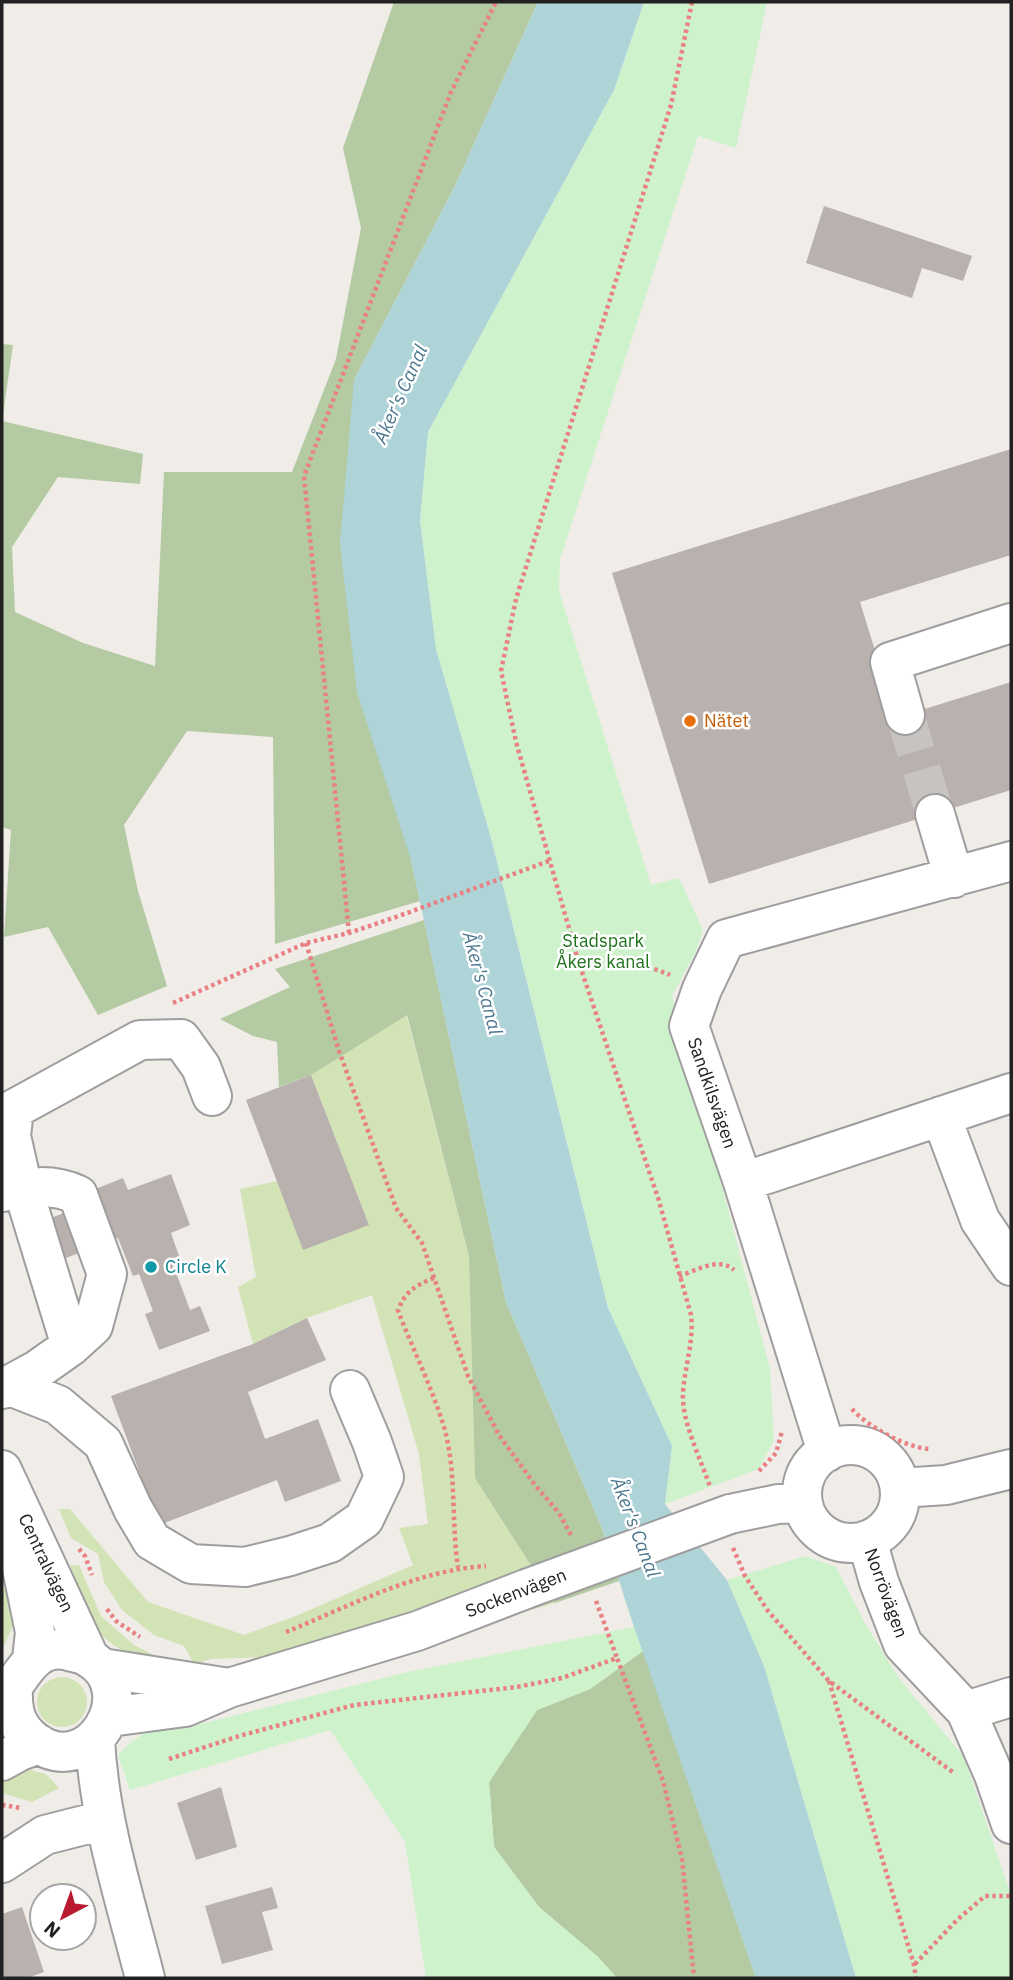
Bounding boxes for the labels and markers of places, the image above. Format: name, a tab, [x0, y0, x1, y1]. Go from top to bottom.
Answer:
place label: Nätet	[704, 709, 749, 732]
marker: Nätet	[682, 713, 698, 729]
place label: Circle K	[165, 1255, 227, 1278]
marker: Circle K	[143, 1259, 159, 1275]

